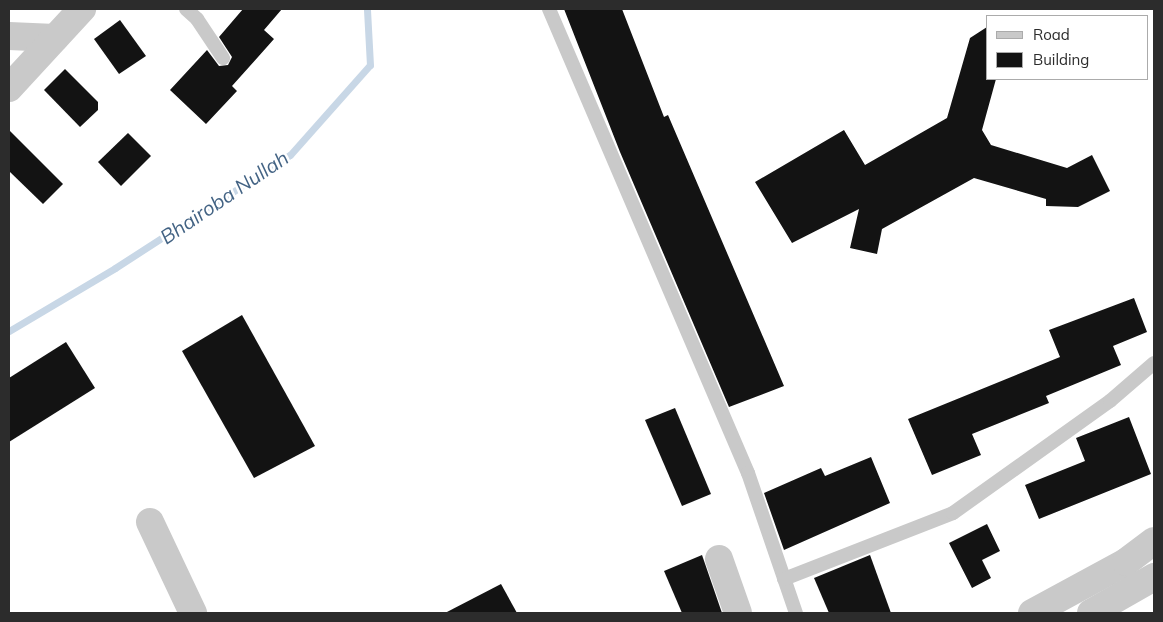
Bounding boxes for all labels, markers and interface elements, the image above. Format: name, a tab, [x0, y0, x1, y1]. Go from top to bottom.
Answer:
legend	[986, 15, 1148, 80]
text: Road	[1033, 25, 1070, 44]
text: Building	[1033, 50, 1089, 69]
water label: Bhairoba Nullah	[155, 145, 293, 249]

